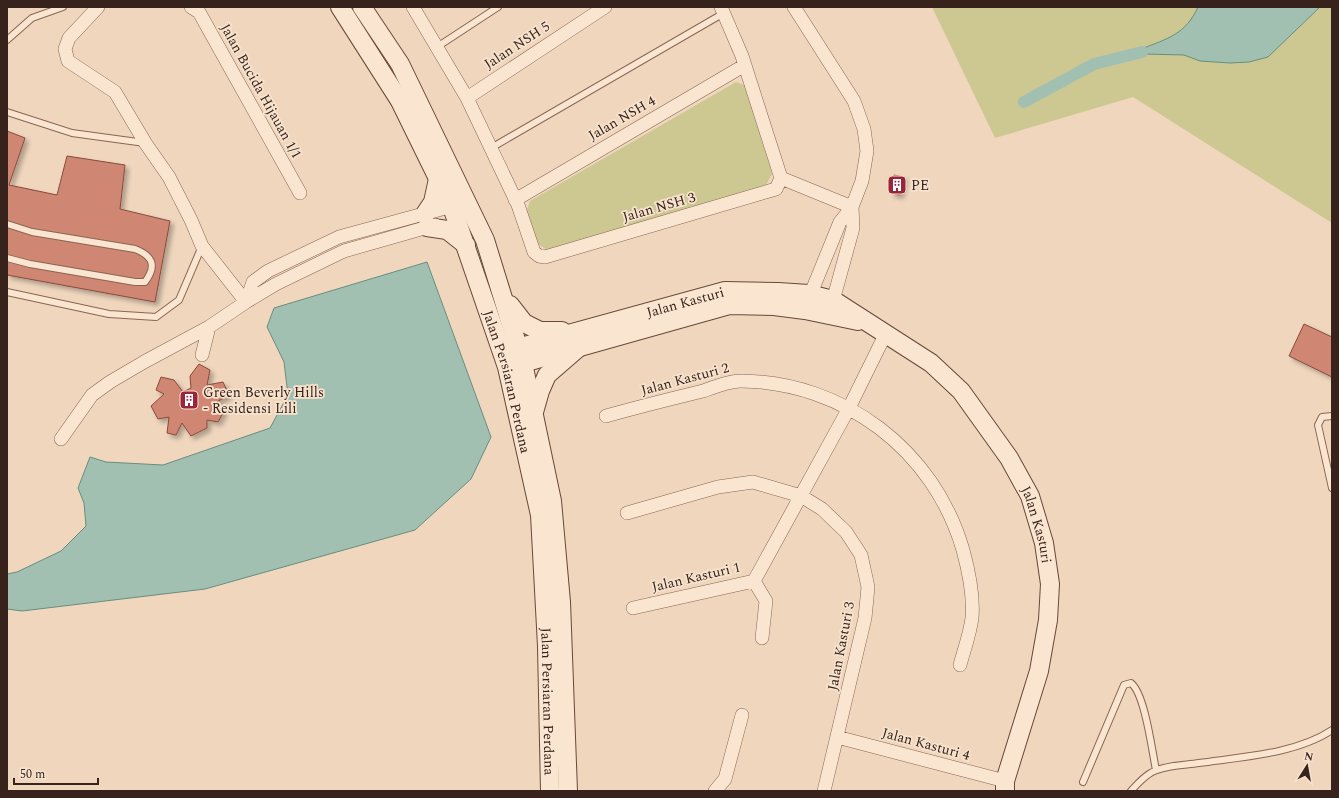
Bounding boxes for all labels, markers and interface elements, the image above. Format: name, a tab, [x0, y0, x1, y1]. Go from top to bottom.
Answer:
street label: Jalan NSH 5	[480, 16, 554, 74]
street label: Jalan Bucida Hijauan 1/1	[215, 20, 307, 162]
street label: Jalan NSH 4	[584, 90, 660, 146]
building icon: PE	[886, 174, 908, 196]
place label: PE	[911, 175, 929, 196]
street label: Jalan NSH 3	[620, 187, 698, 227]
street label: Jalan Kasturi	[644, 281, 727, 323]
street label: Jalan Persiaran Perdana	[478, 307, 536, 455]
street label: Jalan Kasturi 2	[639, 357, 731, 401]
place label: Green Beverly Hills - Residensi Lili	[203, 382, 324, 419]
building icon: Green Beverly Hills - Residensi Lili	[178, 389, 200, 411]
street label: Jalan Kasturi	[1016, 482, 1057, 565]
street label: Jalan Kasturi 1	[650, 557, 742, 597]
street label: Jalan Kasturi 3	[822, 600, 860, 692]
street label: Jalan Persiaran Perdana	[536, 627, 560, 776]
street label: Jalan Kasturi 4	[880, 722, 972, 766]
north arrow	[1287, 746, 1327, 786]
text: N	[1303, 747, 1315, 766]
scale bar	[14, 760, 98, 786]
text: 50 m	[20, 765, 45, 784]

